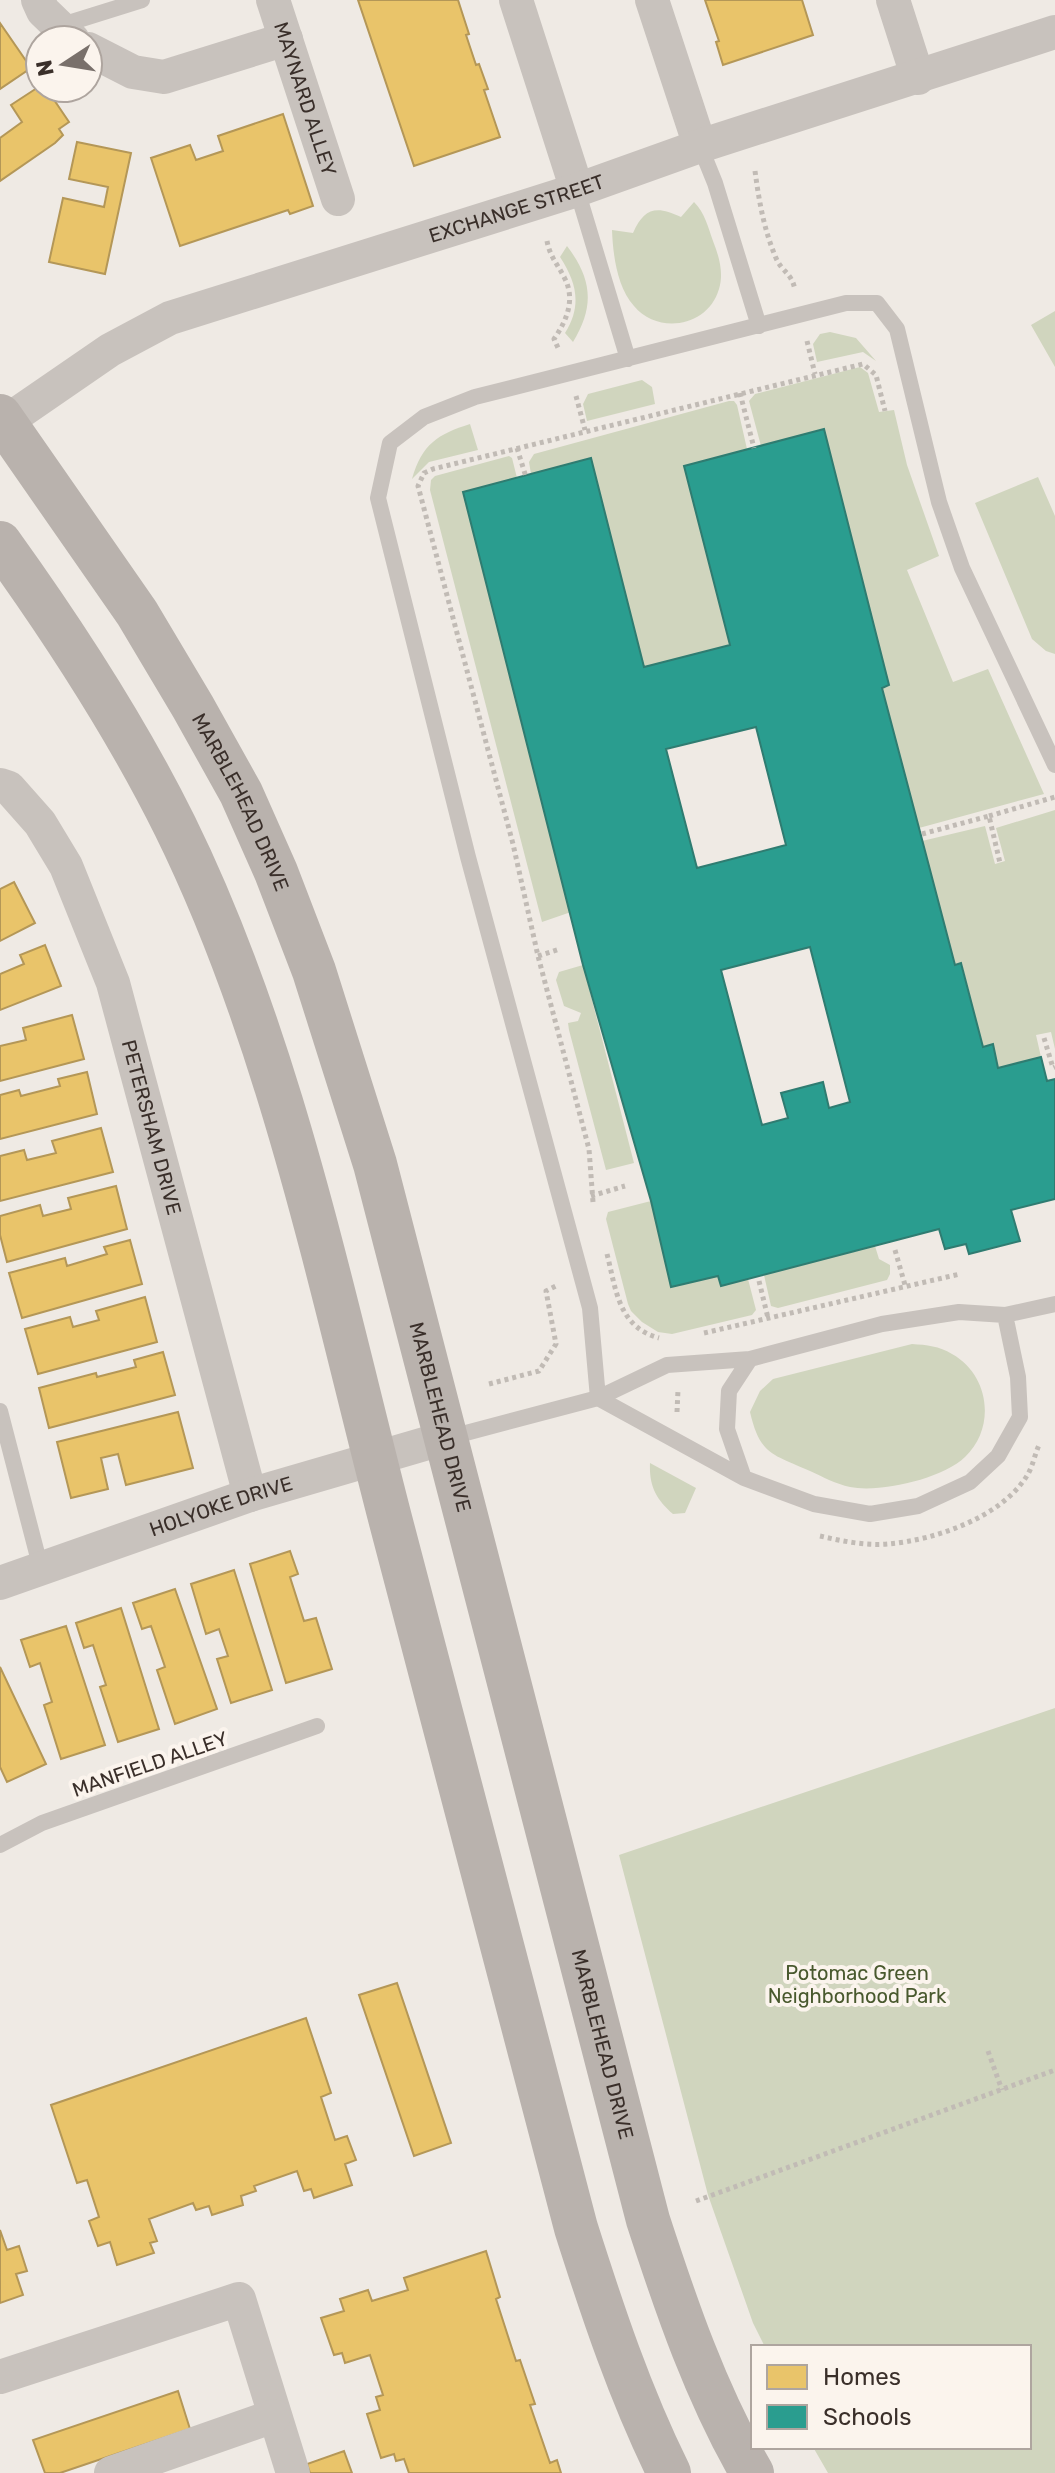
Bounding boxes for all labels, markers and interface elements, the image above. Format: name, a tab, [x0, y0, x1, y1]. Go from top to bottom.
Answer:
street label: MAYNARD ALLEY	[269, 19, 342, 179]
north arrow	[24, 24, 104, 104]
text: N	[30, 58, 60, 79]
street label: EXCHANGE STREET	[426, 169, 608, 248]
street label: MARBLEHEAD DRIVE	[187, 709, 294, 894]
street label: PETERSHAM DRIVE	[117, 1037, 187, 1218]
street label: MARBLEHEAD DRIVE	[404, 1319, 476, 1514]
street label: HOLYOKE DRIVE	[146, 1471, 295, 1541]
street label: MANFIELD ALLEY	[69, 1726, 231, 1802]
street label: MARBLEHEAD DRIVE	[567, 1947, 639, 2142]
park label: Potomac Green Neighborhood Park	[768, 1961, 947, 2008]
legend	[751, 2345, 1031, 2449]
text: Homes	[823, 2363, 901, 2391]
text: Schools	[823, 2403, 911, 2431]

